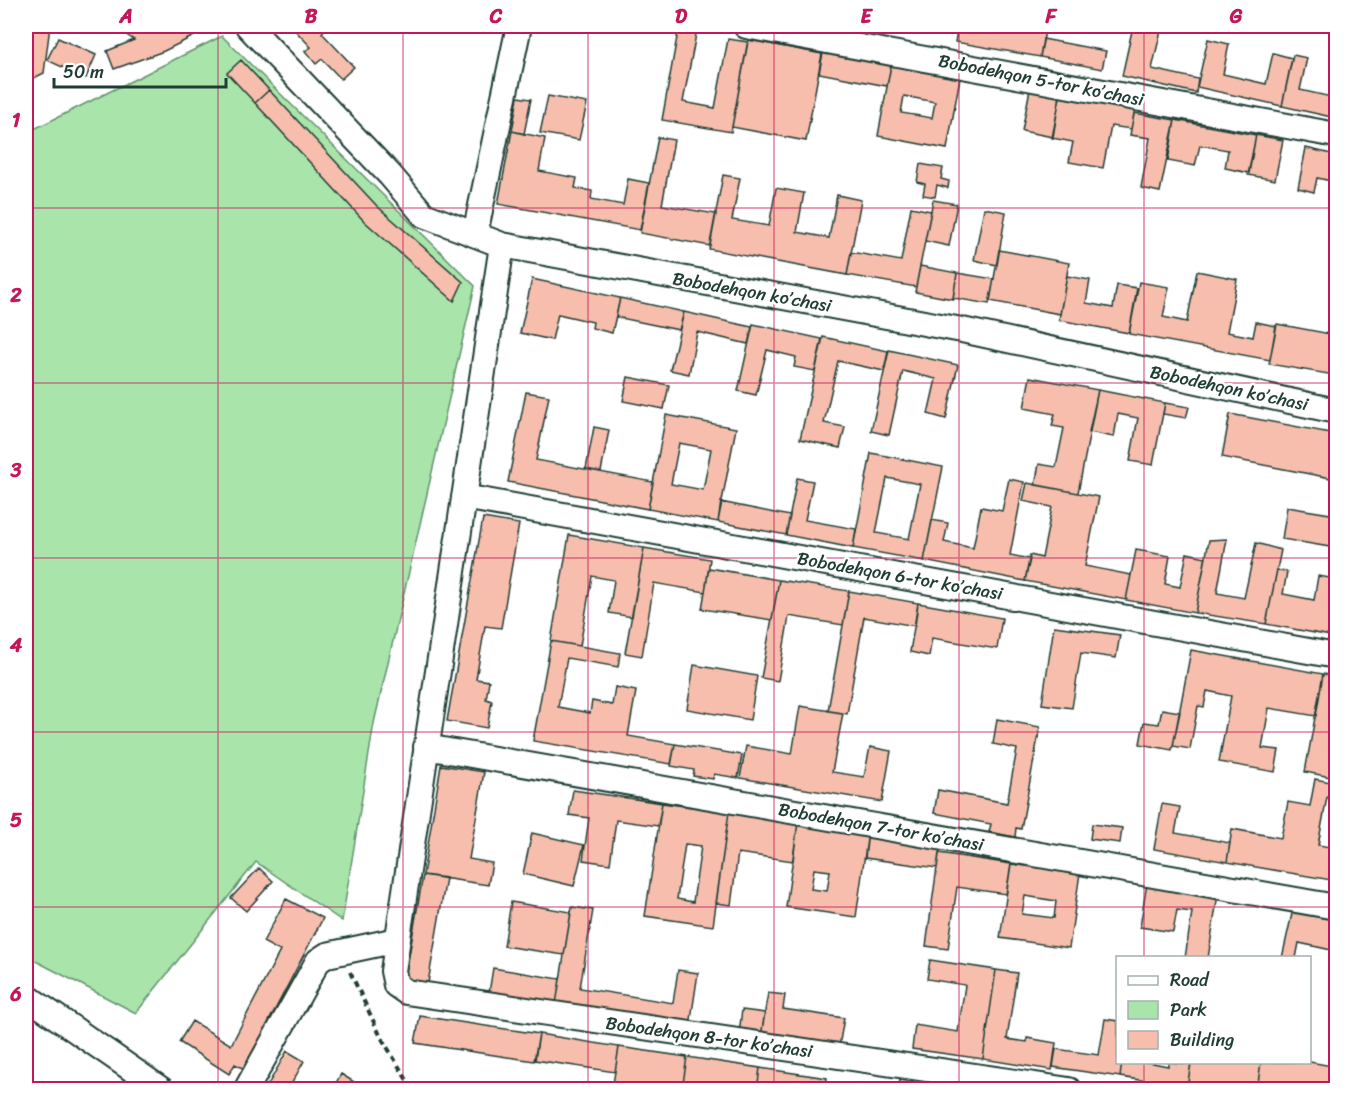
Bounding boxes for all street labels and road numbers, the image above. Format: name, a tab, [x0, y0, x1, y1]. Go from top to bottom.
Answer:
street label: Bobodehqon 5-tor koʼchasi	[936, 44, 1147, 116]
street label: Bobodehqon koʼchasi	[670, 262, 835, 322]
street label: Bobodehqon koʼchasi	[1147, 356, 1312, 421]
street label: Bobodehqon 6-tor koʼchasi	[795, 542, 1006, 610]
street label: Bobodehqon 7-tor koʼchasi	[776, 793, 987, 861]
street label: Bobodehqon 8-tor koʼchasi	[604, 1007, 815, 1067]

